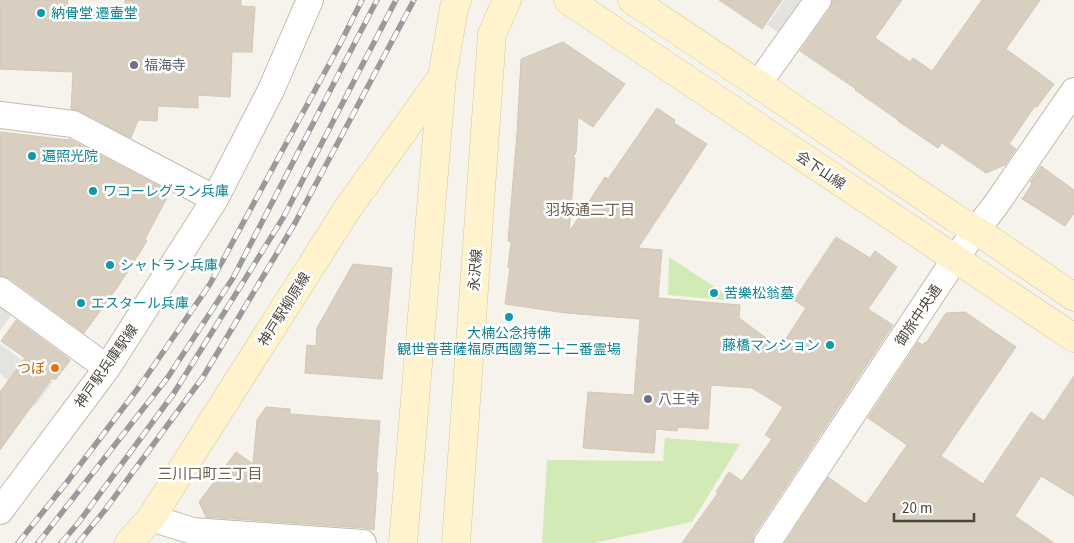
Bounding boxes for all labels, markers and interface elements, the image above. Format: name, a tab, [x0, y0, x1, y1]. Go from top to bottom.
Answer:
place label: 納骨堂 遷壷堂	[51, 4, 138, 24]
marker: 納骨堂 遷壷堂	[35, 7, 47, 19]
place label: 福海寺	[144, 56, 186, 76]
marker: 福海寺	[128, 59, 140, 71]
place label: 遍照光院	[42, 147, 98, 167]
street label: 会下山線	[792, 147, 849, 195]
marker: 遍照光院	[26, 150, 38, 162]
place label: ワコーレグラン兵庫	[103, 182, 229, 202]
marker: ワコーレグラン兵庫	[87, 185, 99, 197]
district label: 羽坂通二丁目	[545, 200, 635, 221]
street label: 永沢線	[465, 248, 487, 292]
place label: シャトラン兵庫	[120, 256, 218, 276]
marker: シャトラン兵庫	[104, 259, 116, 271]
street label: 神戸駅柳原線	[254, 269, 316, 350]
street label: 御旅中央通	[891, 281, 947, 350]
place label: 苦樂松翁墓	[724, 284, 794, 304]
marker: 苦樂松翁墓	[708, 287, 720, 299]
place label: エスタール兵庫	[91, 294, 189, 314]
marker: エスタール兵庫	[75, 297, 87, 309]
marker: 大楠公念持佛 観世音菩薩福原西國第二十二番霊場	[503, 311, 515, 323]
street label: 神戸駅兵庫駅線	[71, 321, 143, 412]
place label: 大楠公念持佛 観世音菩薩福原西國第二十二番霊場	[397, 324, 621, 360]
place label: 藤橋マンション	[722, 336, 820, 356]
marker: 藤橋マンション	[824, 339, 836, 351]
place label: つぼ	[17, 359, 45, 379]
marker: つぼ	[49, 362, 61, 374]
place label: 八王寺	[658, 390, 700, 410]
marker: 八王寺	[642, 393, 654, 405]
district label: 三川口町三丁目	[157, 464, 263, 485]
scale bar	[894, 490, 974, 522]
text: 20 m	[902, 498, 932, 519]

